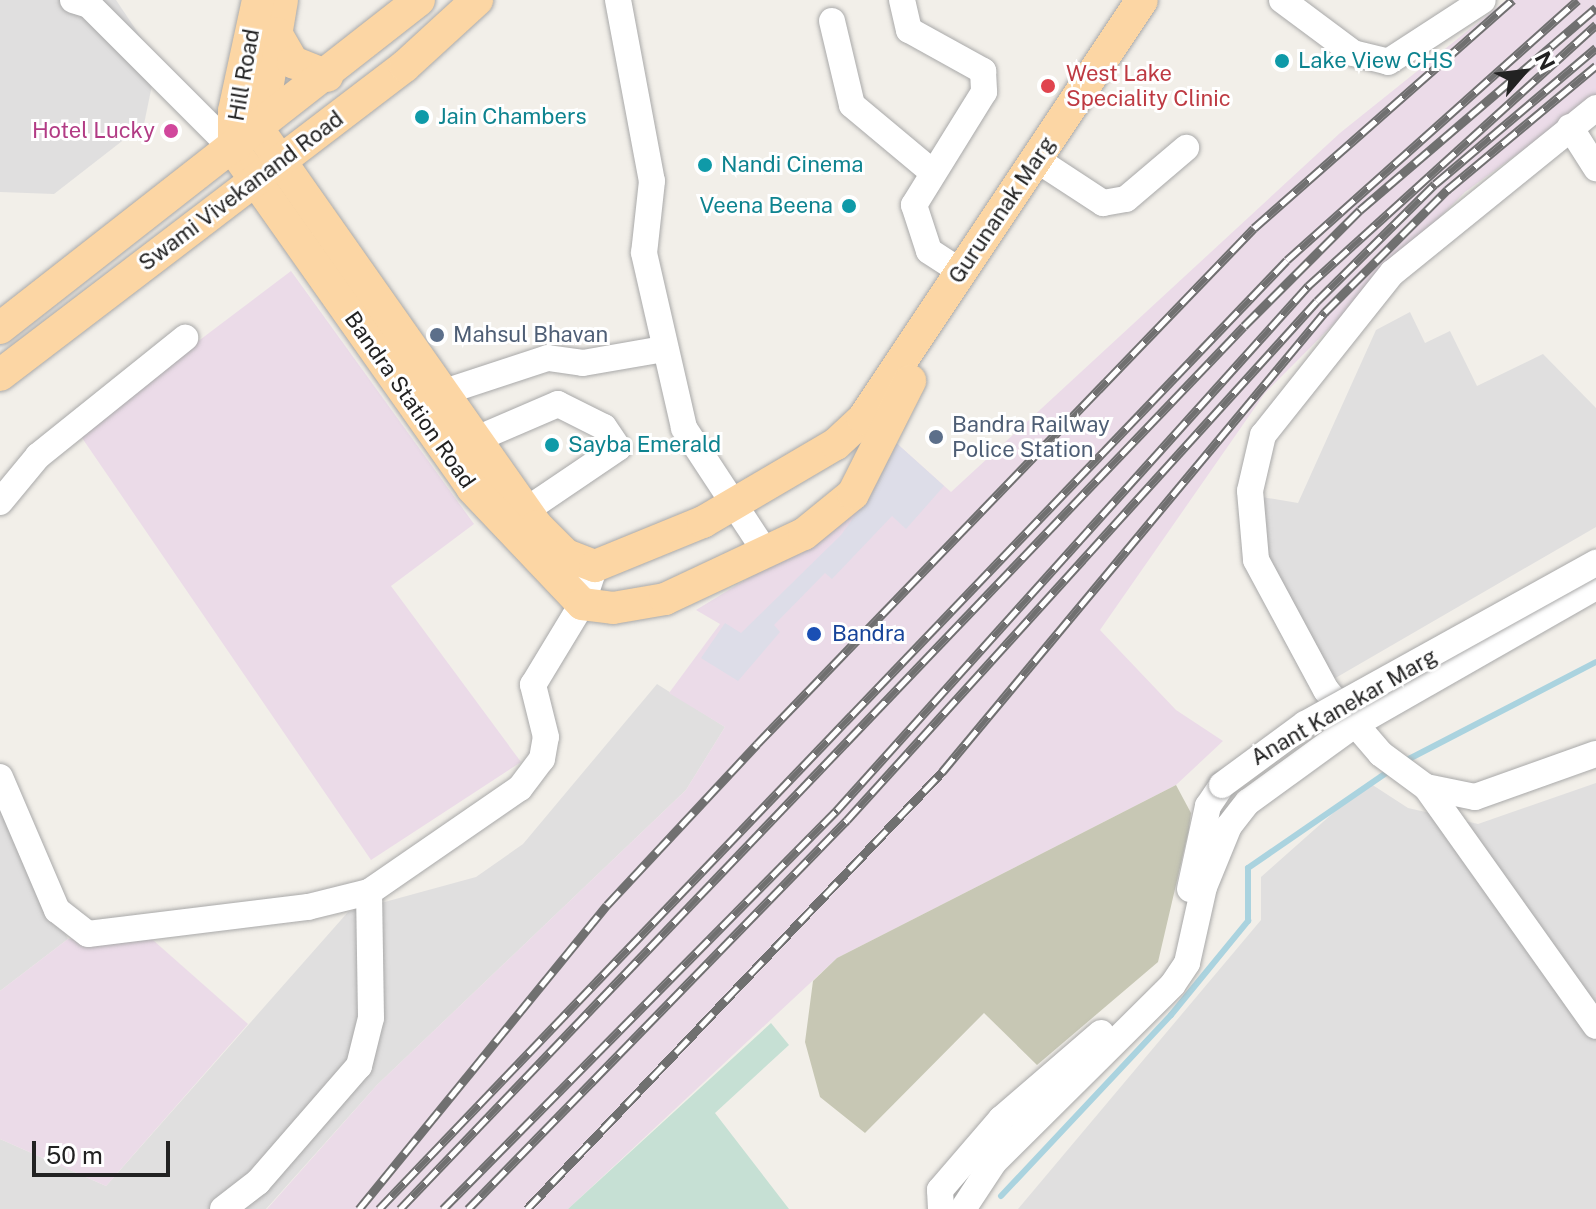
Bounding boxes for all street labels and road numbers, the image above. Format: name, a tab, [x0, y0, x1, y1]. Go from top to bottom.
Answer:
street label: Hill Road	[223, 27, 265, 123]
street label: Swami Vivekanand Road	[133, 105, 349, 277]
street label: Gurunanak Marg	[943, 132, 1061, 288]
street label: Bandra Station Road	[339, 307, 481, 493]
street label: Anant Kanekar Marg	[1246, 643, 1442, 771]

